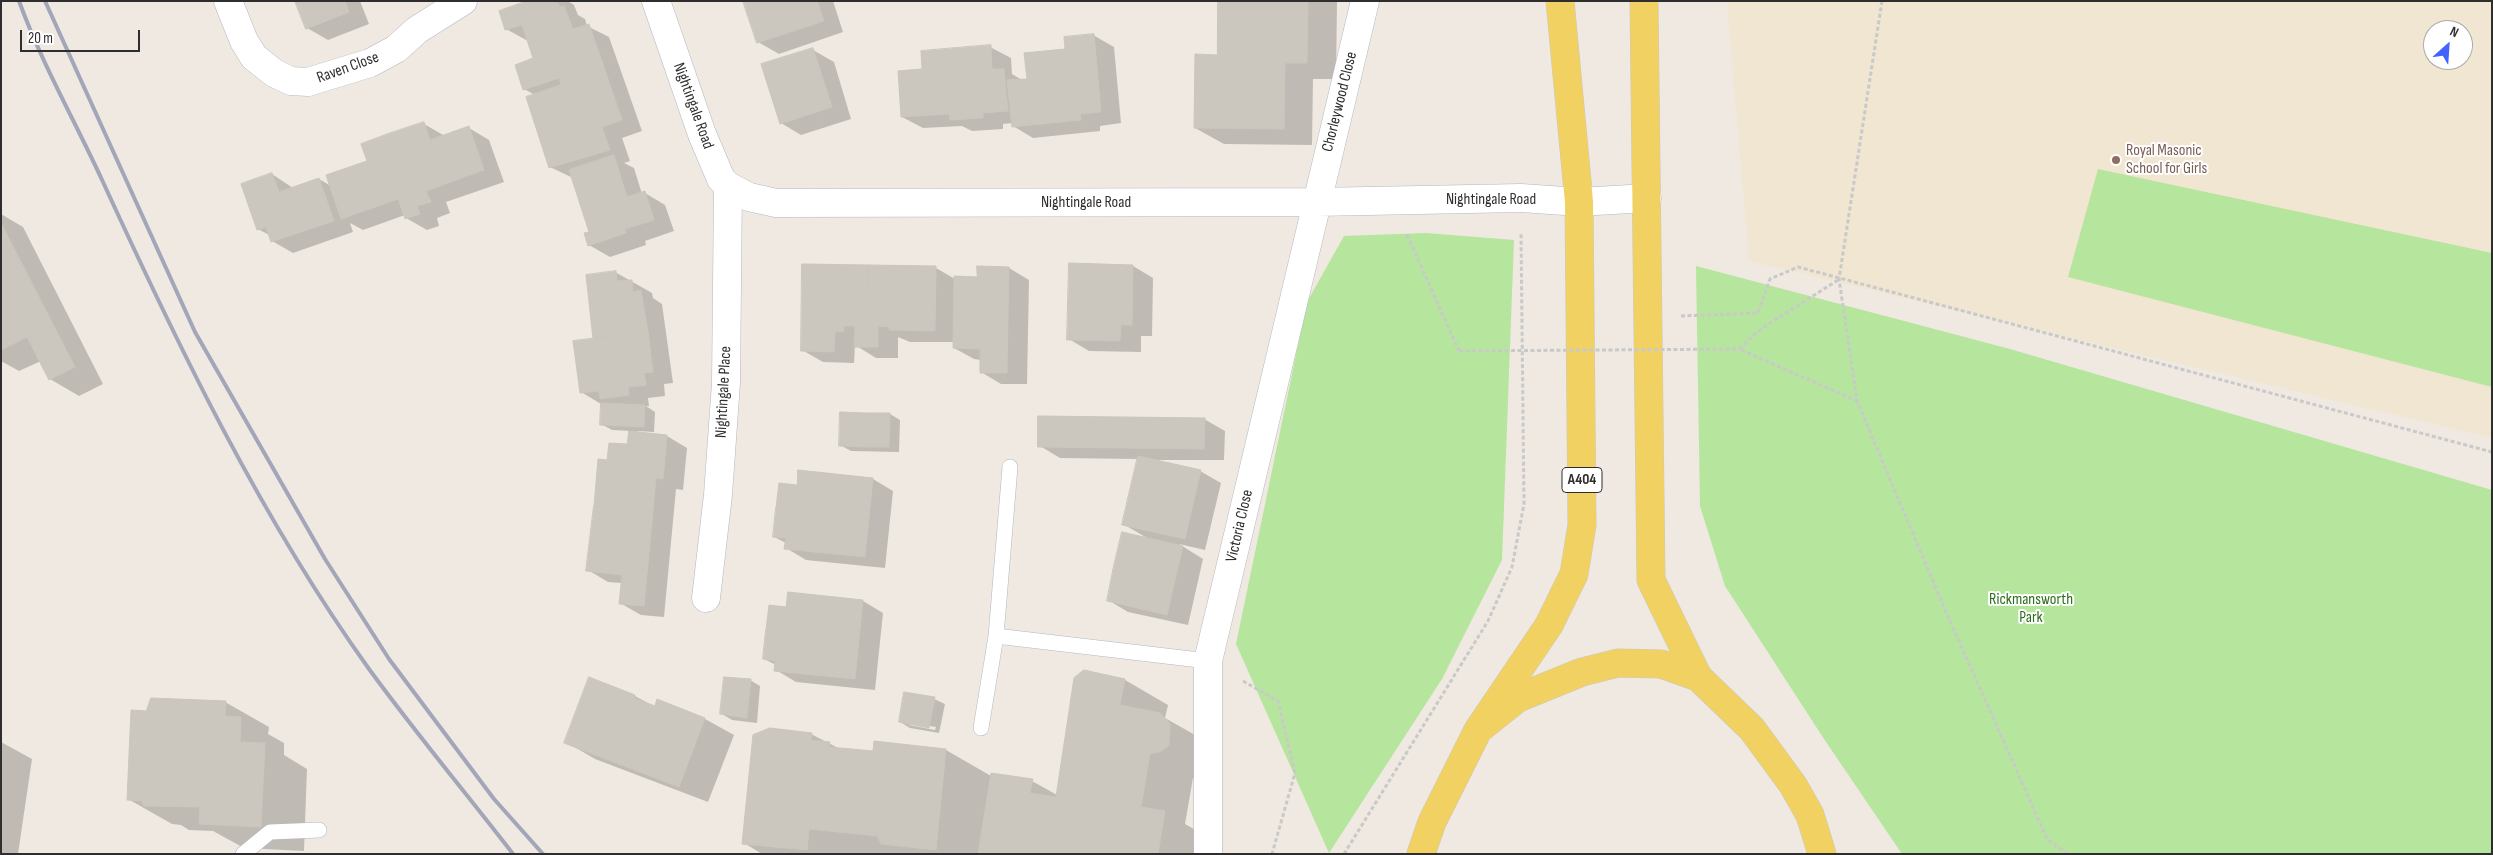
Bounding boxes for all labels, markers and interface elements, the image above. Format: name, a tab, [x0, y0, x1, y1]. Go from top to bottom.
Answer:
scale bar	[22, 20, 142, 52]
north arrow	[2423, 20, 2473, 70]
text: N	[2447, 23, 2461, 41]
text: 20 m	[28, 29, 53, 48]
street label: Raven Close	[314, 48, 382, 88]
street label: Chorleywood Close	[1318, 50, 1362, 154]
street label: Nightingale Road	[669, 60, 717, 152]
place label: Royal Masonic School for Girls	[2126, 141, 2207, 179]
marker: Royal Masonic School for Girls	[2110, 154, 2122, 166]
street label: Nightingale Road	[1446, 190, 1536, 210]
street label: Nightingale Road	[1041, 193, 1131, 213]
street label: Nightingale Place	[712, 345, 736, 439]
road number: A404	[1562, 468, 1602, 492]
street label: Victoria Close	[1222, 488, 1258, 564]
park label: Rickmansworth Park	[1989, 590, 2073, 628]

